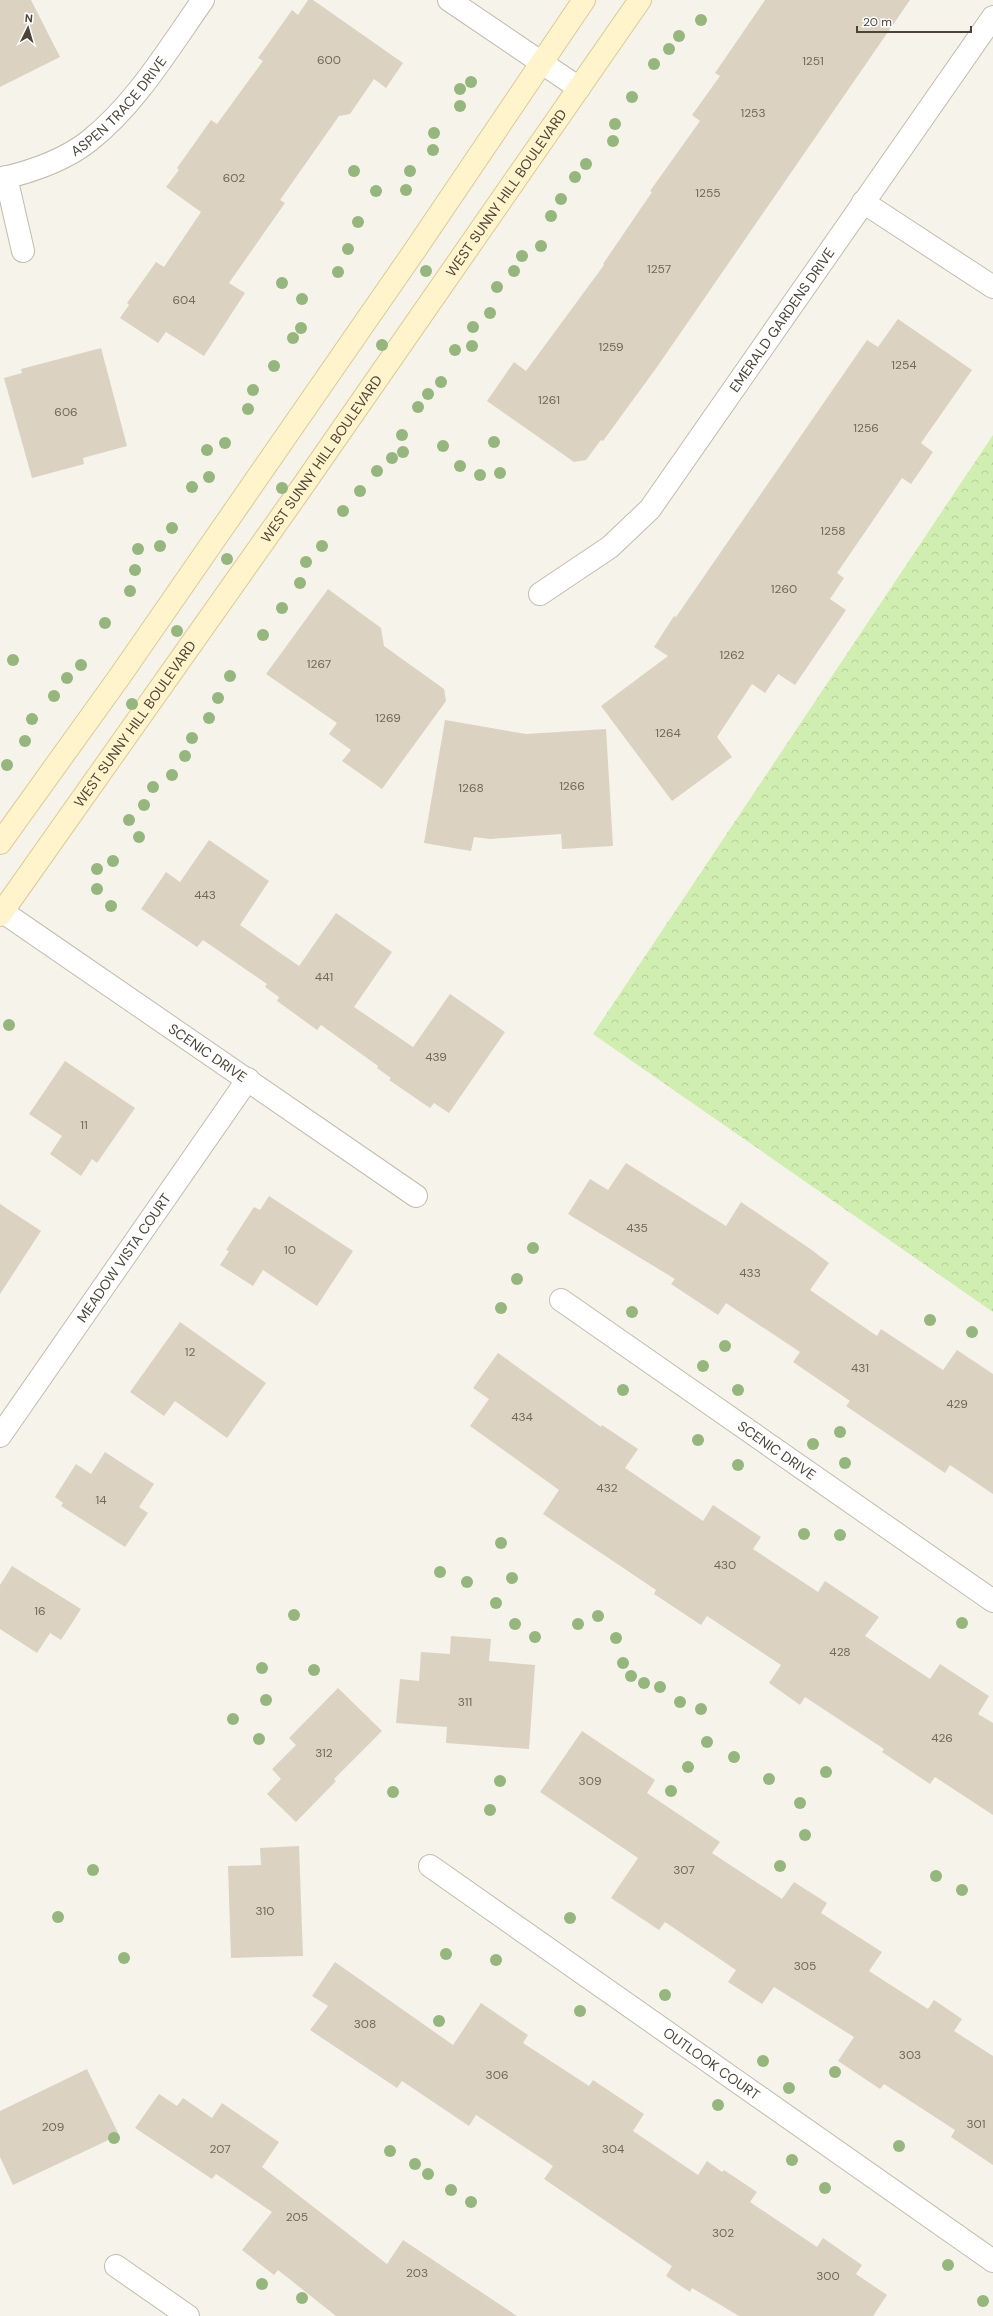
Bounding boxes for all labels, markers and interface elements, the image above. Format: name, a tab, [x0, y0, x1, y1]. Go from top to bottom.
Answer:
north arrow	[8, 8, 48, 48]
scale bar	[857, 8, 971, 34]
text: N	[24, 11, 33, 25]
text: 20 m	[863, 14, 892, 30]
house number: 600	[317, 52, 341, 68]
street label: ASPEN TRACE DRIVE	[67, 53, 170, 160]
house number: 1251	[802, 53, 824, 69]
house number: 1253	[740, 105, 766, 121]
street label: WEST SUNNY HILL BOULEVARD	[442, 106, 571, 280]
house number: 602	[223, 170, 245, 186]
house number: 1255	[695, 185, 721, 201]
street label: EMERALD GARDENS DRIVE	[725, 244, 838, 396]
house number: 1257	[647, 261, 671, 277]
house number: 604	[172, 292, 196, 308]
house number: 1259	[598, 339, 624, 355]
house number: 1254	[891, 357, 917, 373]
street label: WEST SUNNY HILL BOULEVARD	[257, 372, 386, 546]
house number: 1261	[538, 392, 560, 408]
house number: 606	[54, 404, 78, 420]
house number: 1256	[853, 420, 879, 436]
house number: 1258	[820, 523, 846, 539]
house number: 1260	[771, 581, 797, 597]
street label: WEST SUNNY HILL BOULEVARD	[70, 637, 200, 811]
house number: 1262	[720, 647, 744, 663]
house number: 1267	[307, 656, 331, 672]
house number: 1269	[375, 710, 401, 726]
house number: 1264	[655, 725, 681, 741]
house number: 1266	[559, 778, 585, 794]
house number: 1268	[458, 780, 484, 796]
house number: 443	[194, 887, 216, 903]
house number: 441	[315, 969, 333, 985]
street label: SCENIC DRIVE	[165, 1019, 250, 1086]
house number: 439	[425, 1049, 447, 1065]
house number: 11	[80, 1117, 88, 1133]
street label: MEADOW VISTA COURT	[73, 1190, 175, 1326]
house number: 435	[626, 1220, 648, 1236]
house number: 10	[284, 1242, 296, 1258]
house number: 433	[739, 1265, 761, 1281]
house number: 12	[185, 1344, 195, 1360]
house number: 431	[851, 1360, 869, 1376]
house number: 429	[946, 1396, 968, 1412]
house number: 434	[511, 1409, 533, 1425]
street label: SCENIC DRIVE	[734, 1417, 819, 1484]
house number: 432	[596, 1480, 618, 1496]
house number: 14	[95, 1492, 107, 1508]
house number: 430	[714, 1557, 736, 1573]
house number: 16	[34, 1603, 46, 1619]
house number: 428	[829, 1644, 851, 1660]
house number: 311	[458, 1694, 472, 1710]
house number: 426	[931, 1730, 953, 1746]
house number: 312	[315, 1745, 333, 1761]
house number: 309	[579, 1773, 601, 1789]
house number: 307	[673, 1862, 695, 1878]
house number: 310	[256, 1903, 274, 1919]
house number: 305	[794, 1958, 816, 1974]
house number: 308	[354, 2016, 376, 2032]
street label: OUTLOOK COURT	[660, 2023, 764, 2104]
house number: 303	[899, 2047, 921, 2063]
house number: 306	[486, 2067, 508, 2083]
house number: 301	[966, 2116, 986, 2132]
house number: 209	[42, 2119, 64, 2135]
house number: 207	[209, 2141, 231, 2157]
house number: 304	[602, 2141, 624, 2157]
house number: 205	[286, 2209, 308, 2225]
house number: 302	[712, 2225, 734, 2241]
house number: 203	[406, 2265, 428, 2281]
house number: 300	[816, 2268, 840, 2284]

